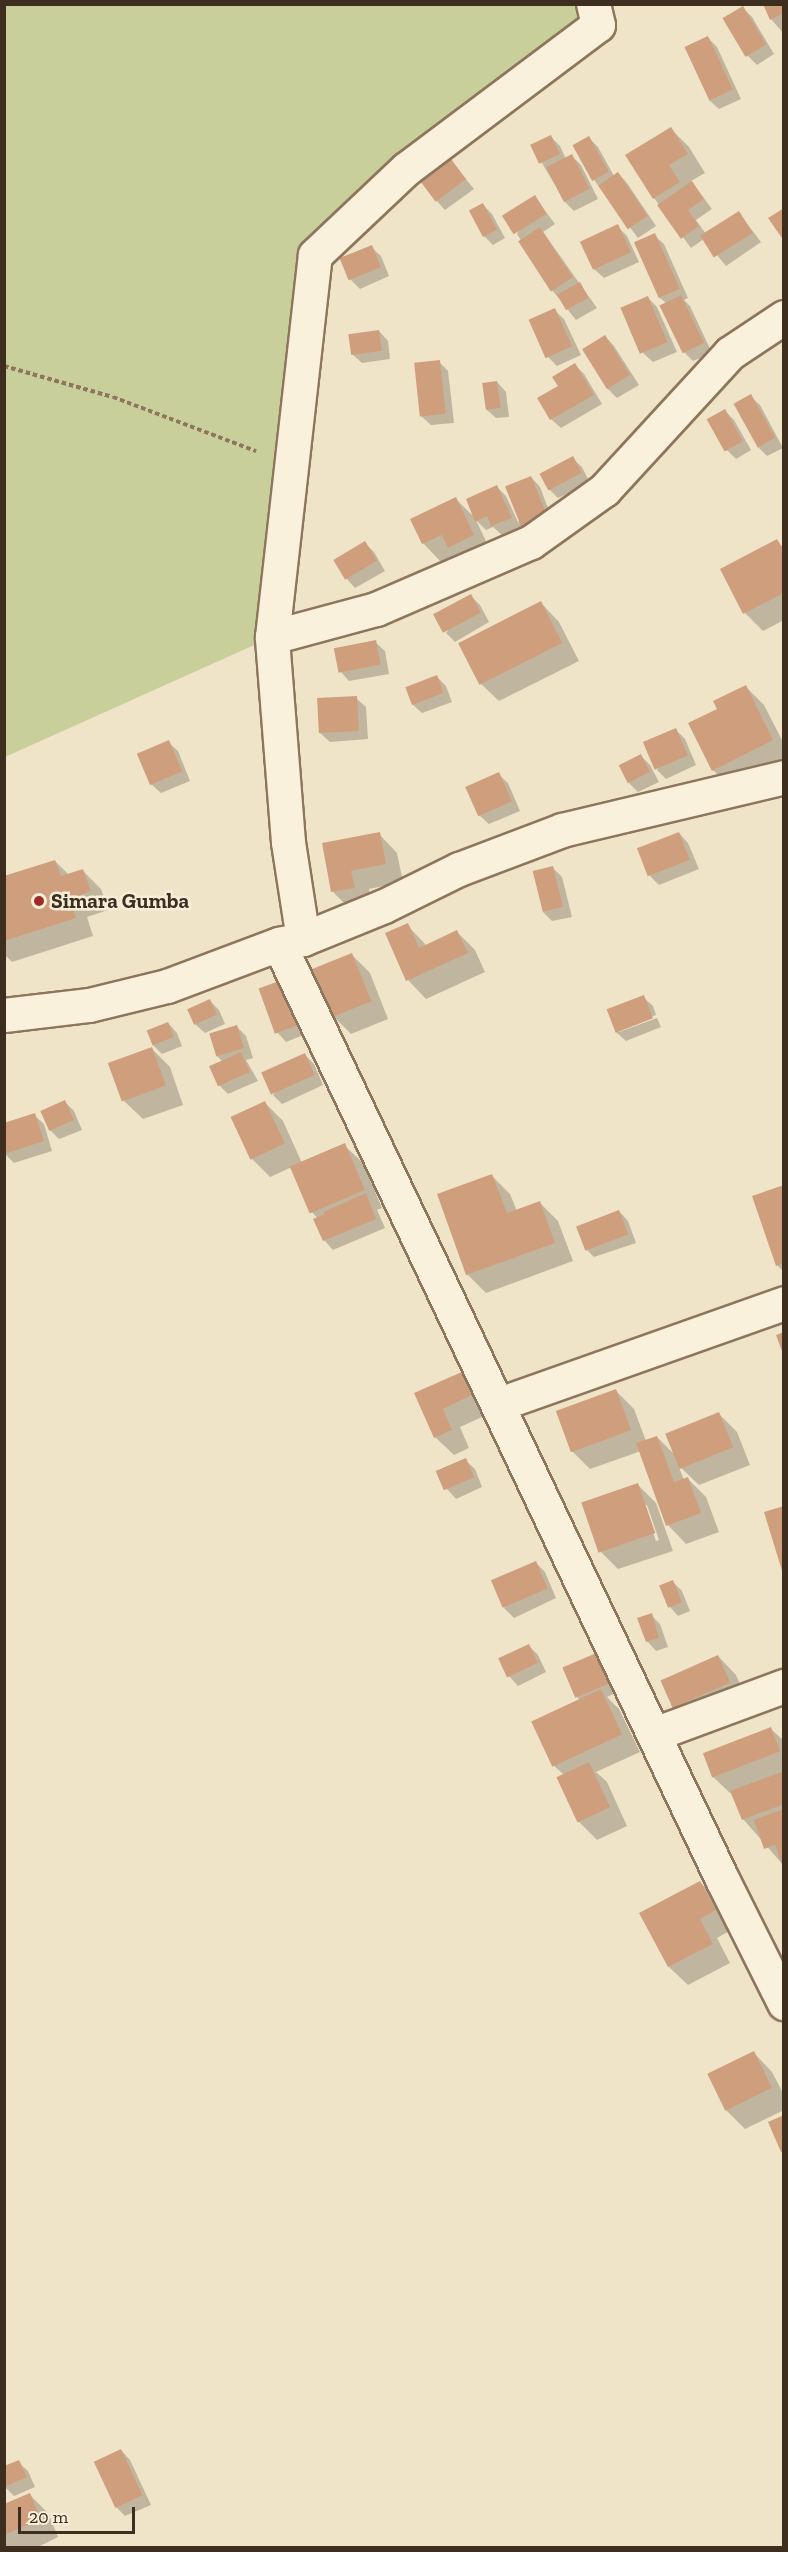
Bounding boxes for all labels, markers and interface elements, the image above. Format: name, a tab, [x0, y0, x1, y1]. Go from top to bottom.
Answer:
place label: Simara Gumba	[51, 888, 189, 914]
marker: Simara Gumba	[32, 894, 46, 908]
scale bar	[21, 2495, 138, 2533]
text: 20 m	[29, 2506, 68, 2528]

